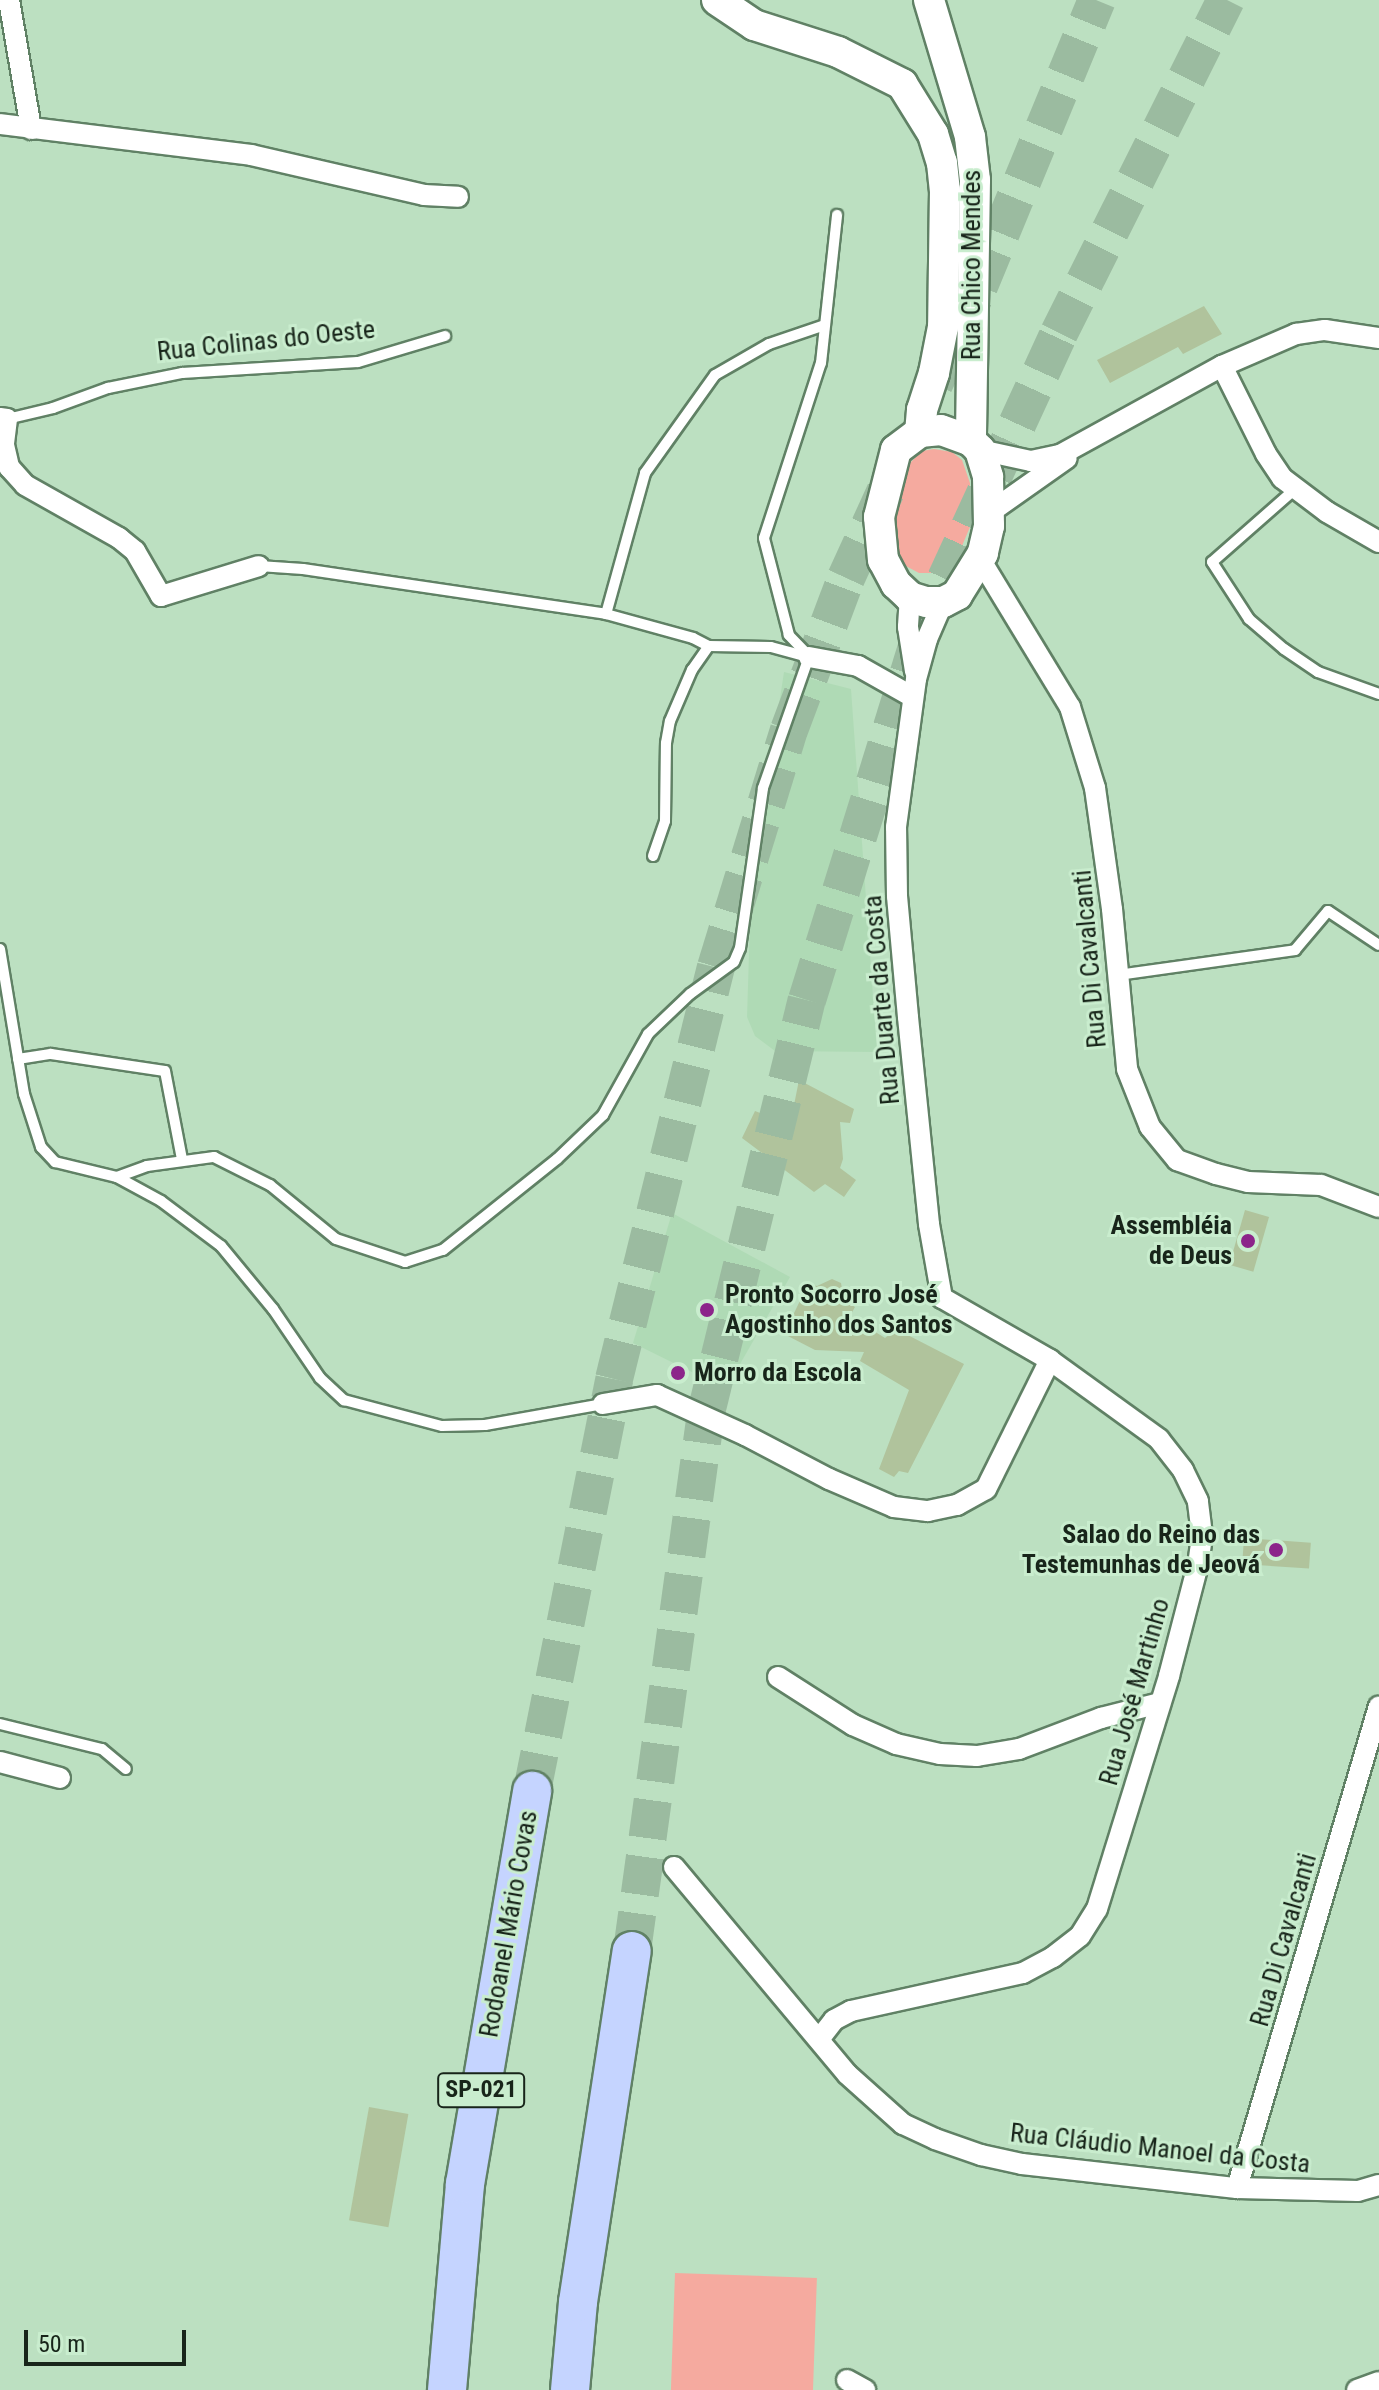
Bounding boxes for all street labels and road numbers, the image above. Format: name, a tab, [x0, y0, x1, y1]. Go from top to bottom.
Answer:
street label: Rua Chico Mendes	[956, 170, 988, 360]
street label: Rua Colinas do Oeste	[156, 314, 376, 368]
street label: Rua Di Cavalcanti	[1067, 869, 1113, 1049]
street label: Rua Duarte da Costa	[857, 894, 907, 1106]
street label: Rua José Martinho	[1093, 1595, 1177, 1789]
street label: Rodoanel Mário Covas	[474, 1808, 544, 2040]
street label: Rua Di Cavalcanti	[1244, 1850, 1324, 2030]
road number: SP-021	[437, 2070, 525, 2110]
street label: Rua Cláudio Manoel da Costa	[1009, 2118, 1311, 2180]

